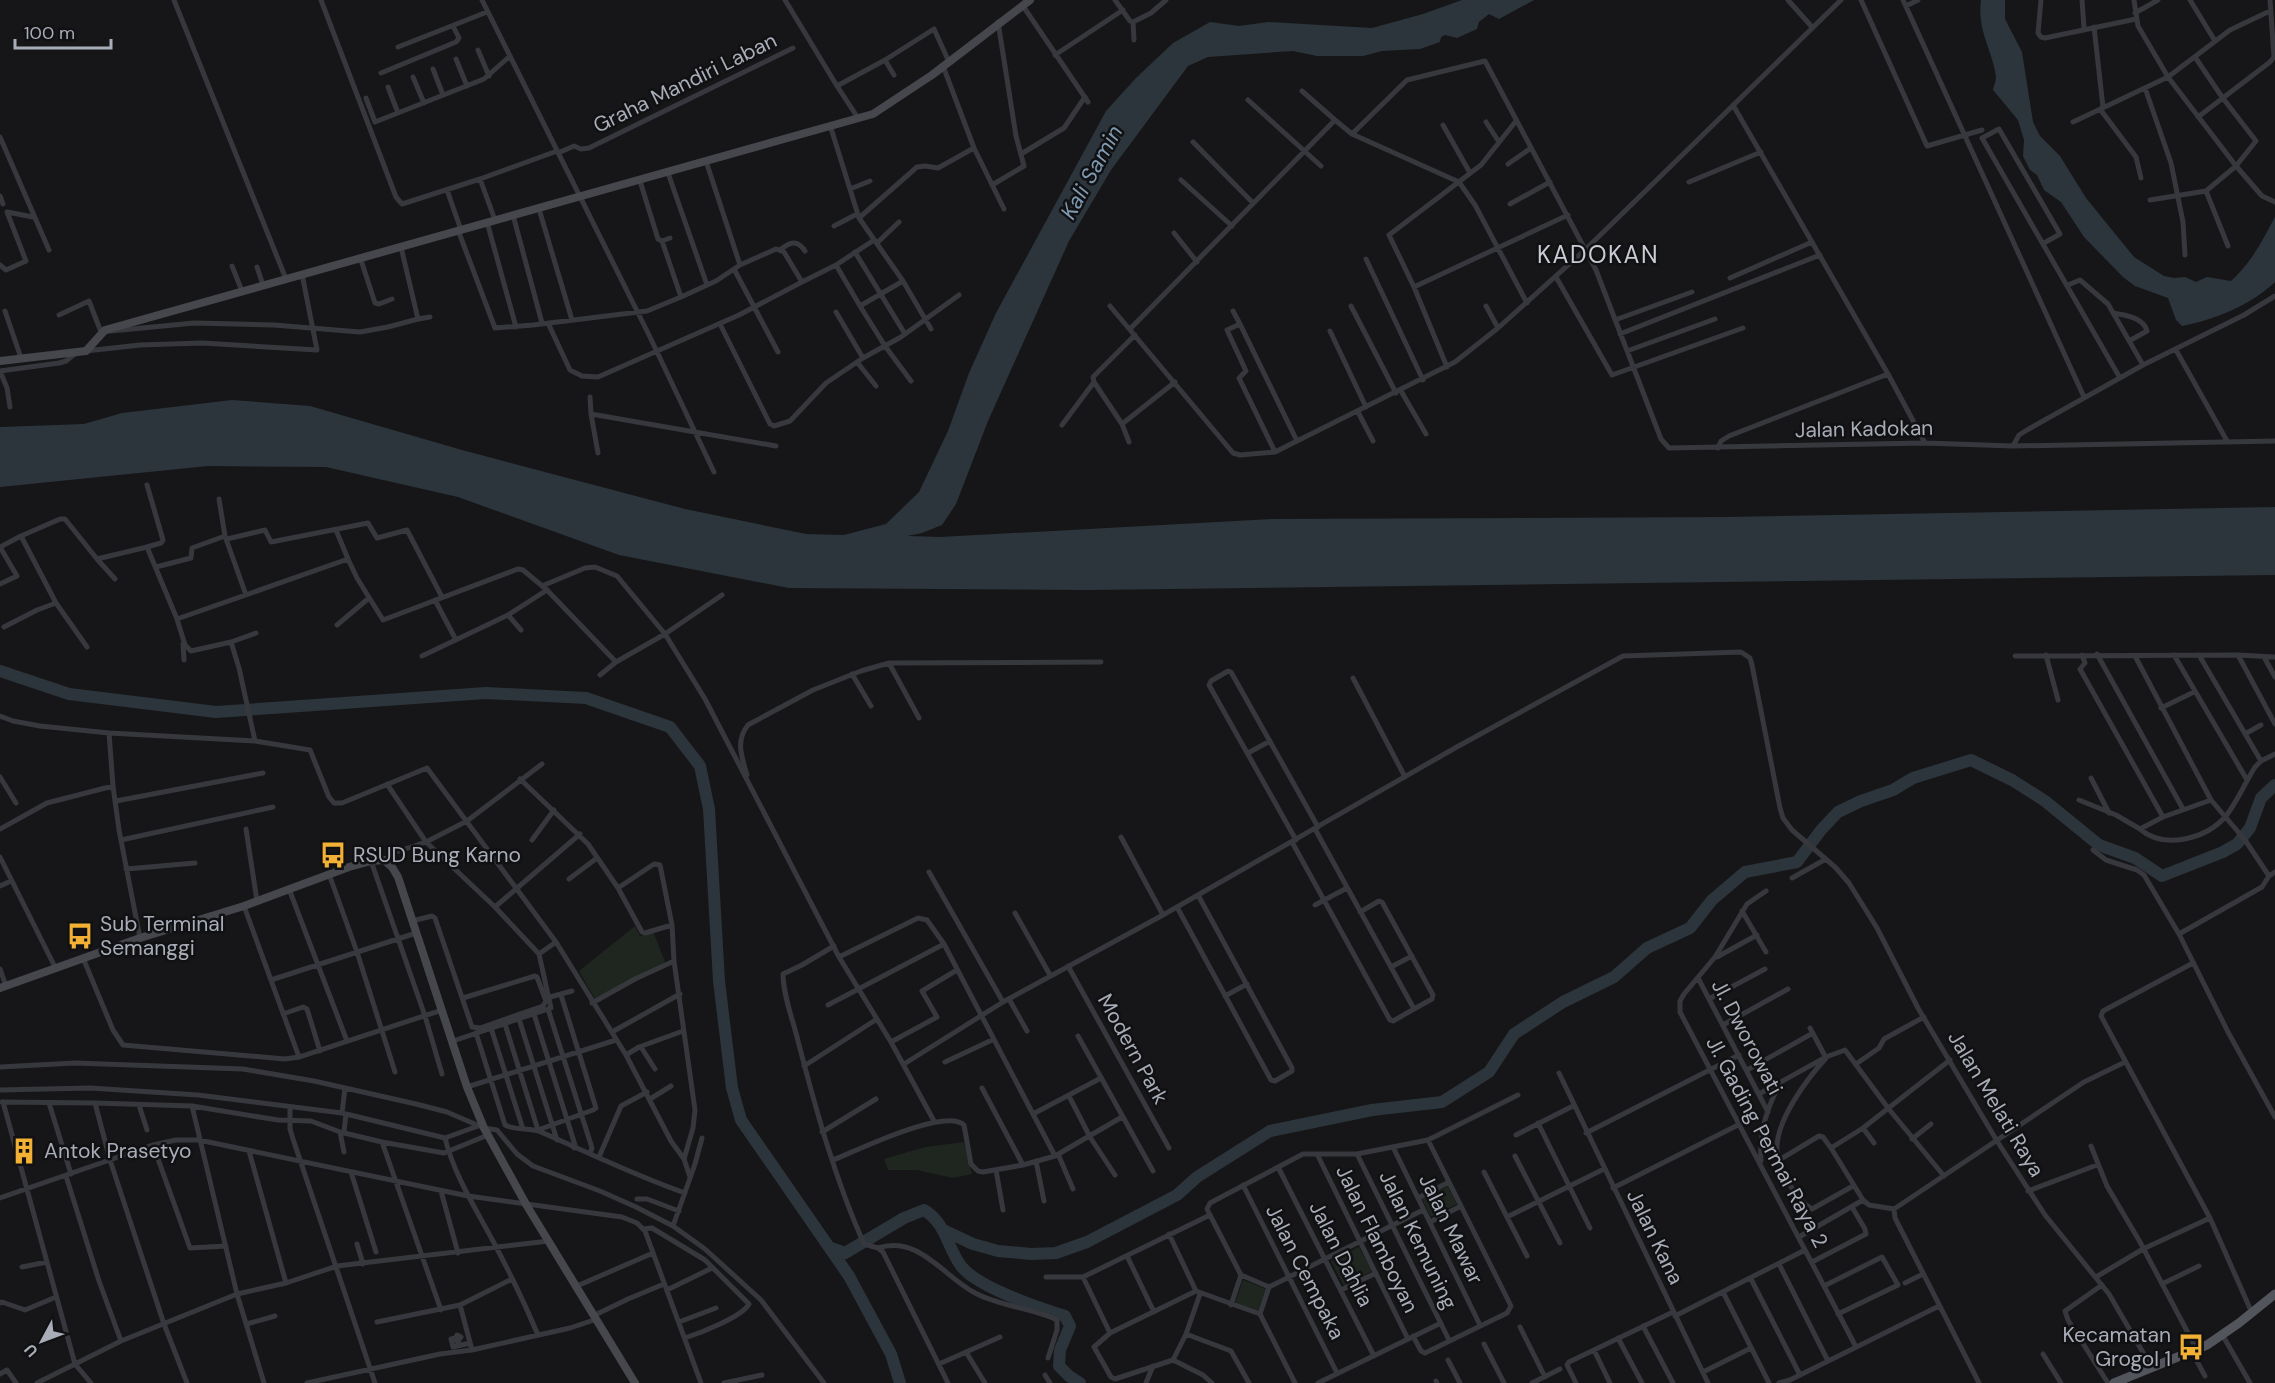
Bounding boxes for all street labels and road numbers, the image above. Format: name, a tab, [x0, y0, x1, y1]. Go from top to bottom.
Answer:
street label: Graha Mandiri Laban	[589, 26, 781, 140]
street label: Jalan Kadokan	[1795, 414, 1933, 444]
street label: Jl. Dworowati	[1705, 974, 1789, 1100]
street label: Modern Park	[1091, 989, 1175, 1110]
street label: Jalan Melati Raya	[1941, 1026, 2051, 1182]
street label: Jl. Gading Permai Raya 2	[1699, 1032, 1835, 1252]
street label: Jalan Flamboyan	[1329, 1161, 1425, 1317]
street label: Jalan Kemuning	[1372, 1166, 1464, 1314]
street label: Jalan Mawar	[1412, 1169, 1490, 1289]
street label: Jalan Kana	[1620, 1185, 1690, 1289]
street label: Jalan Dahlia	[1302, 1197, 1380, 1311]
street label: Jalan Cempaka	[1259, 1200, 1351, 1344]

